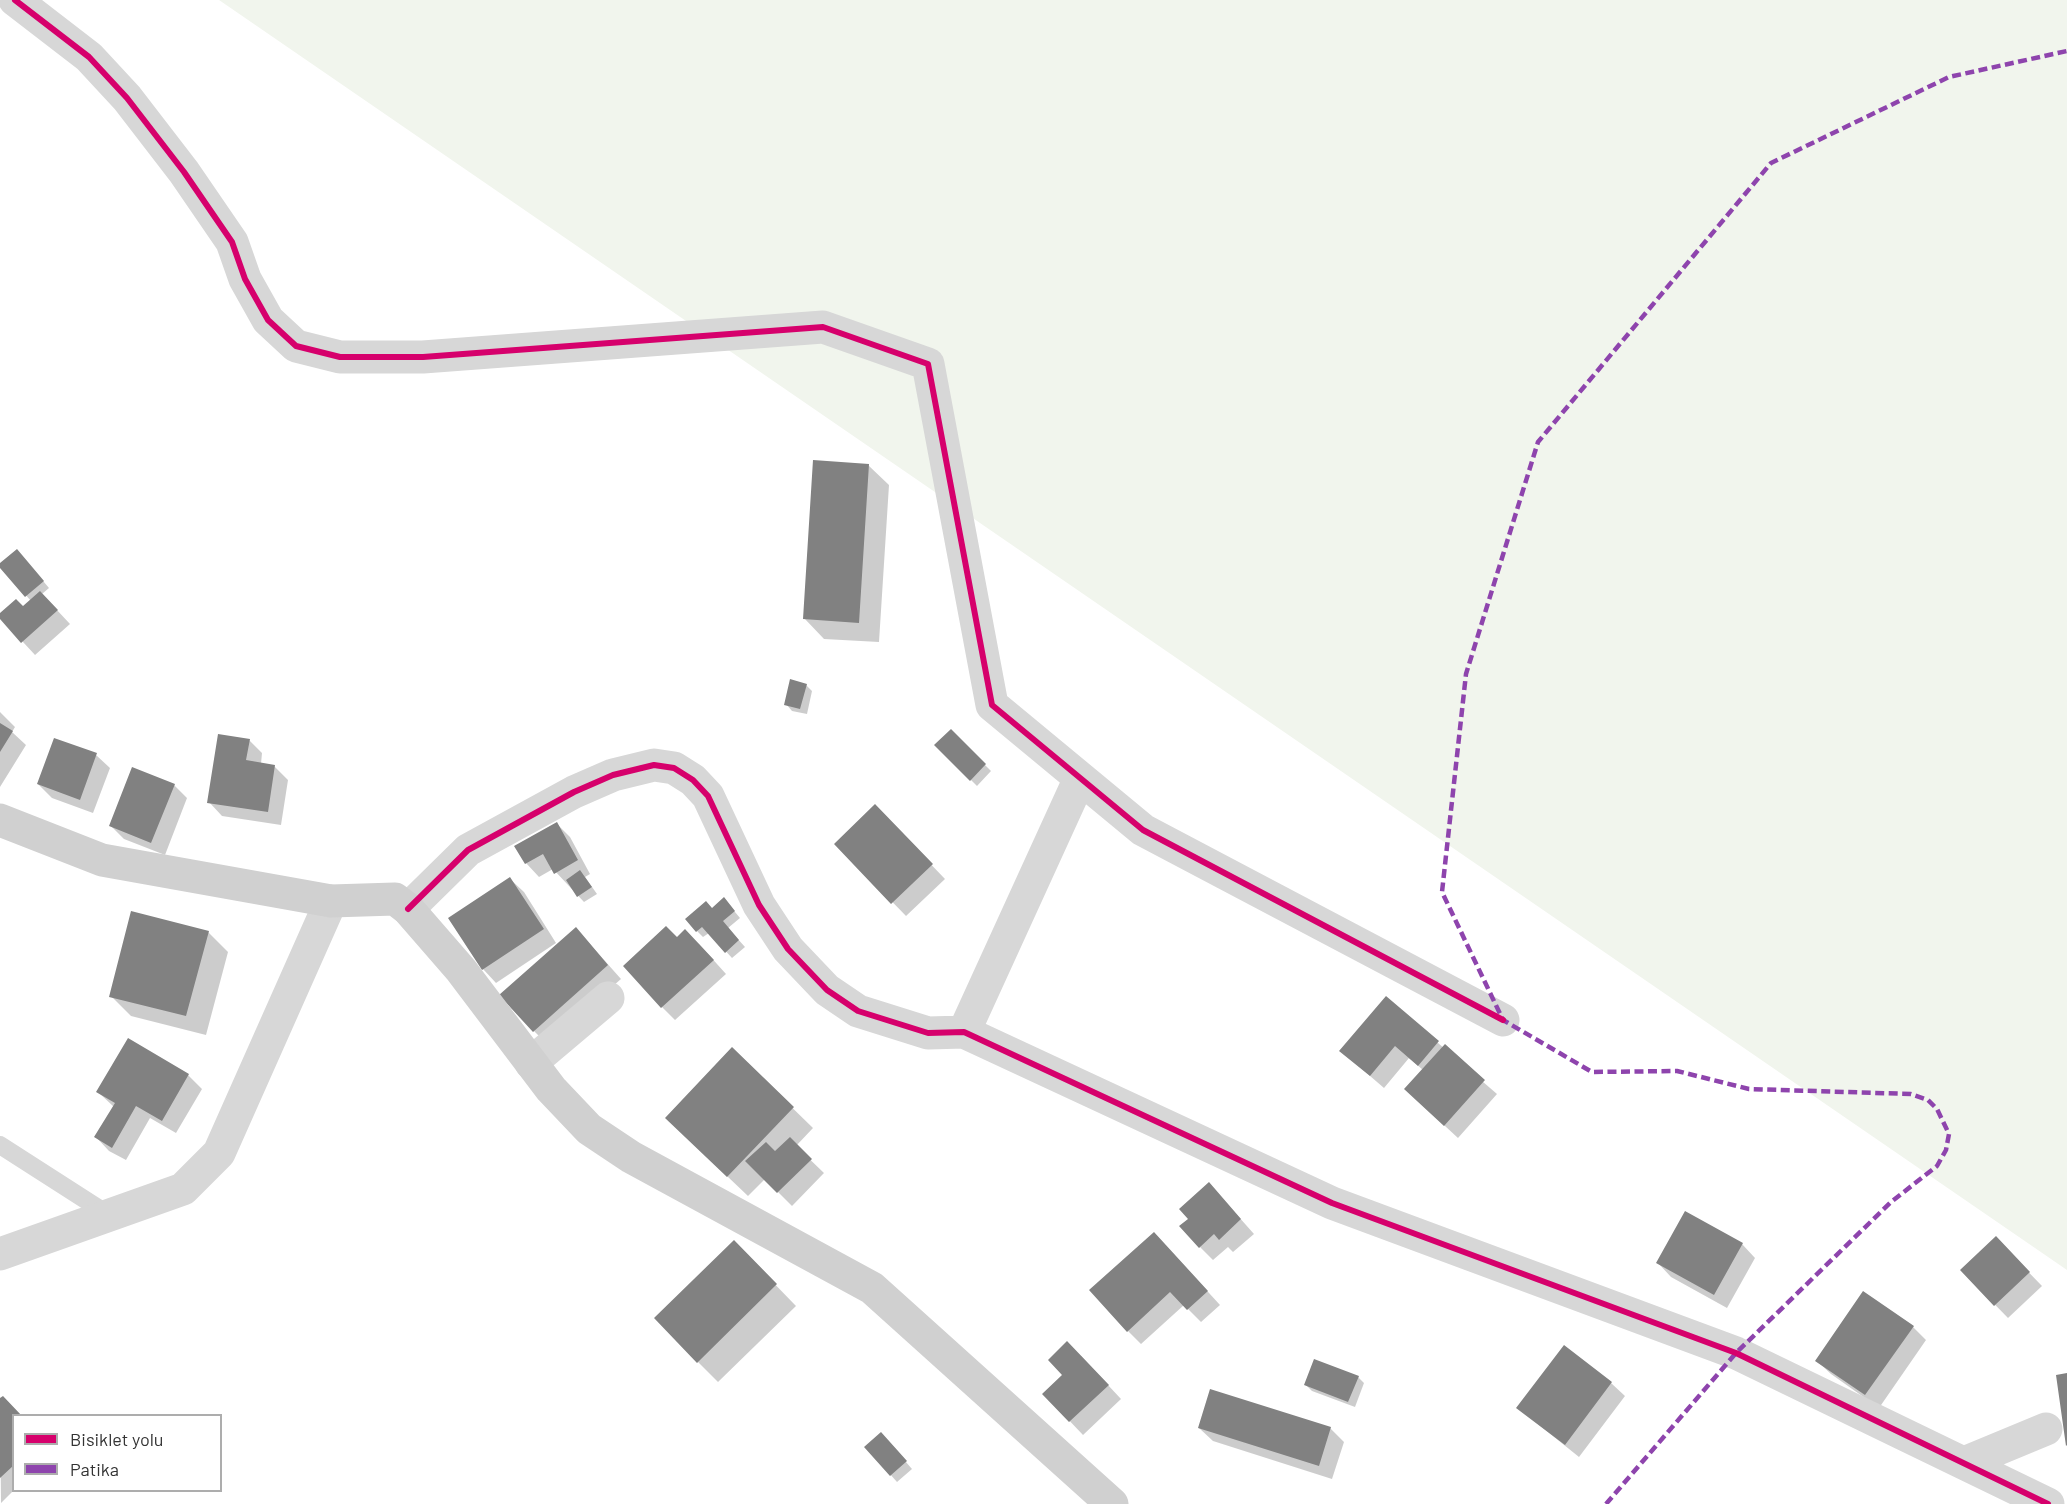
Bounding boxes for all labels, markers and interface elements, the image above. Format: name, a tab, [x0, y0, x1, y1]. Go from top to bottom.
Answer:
legend	[12, 1414, 222, 1492]
text: Bisiklet yolu	[70, 1428, 164, 1450]
text: Patika	[70, 1458, 119, 1480]

